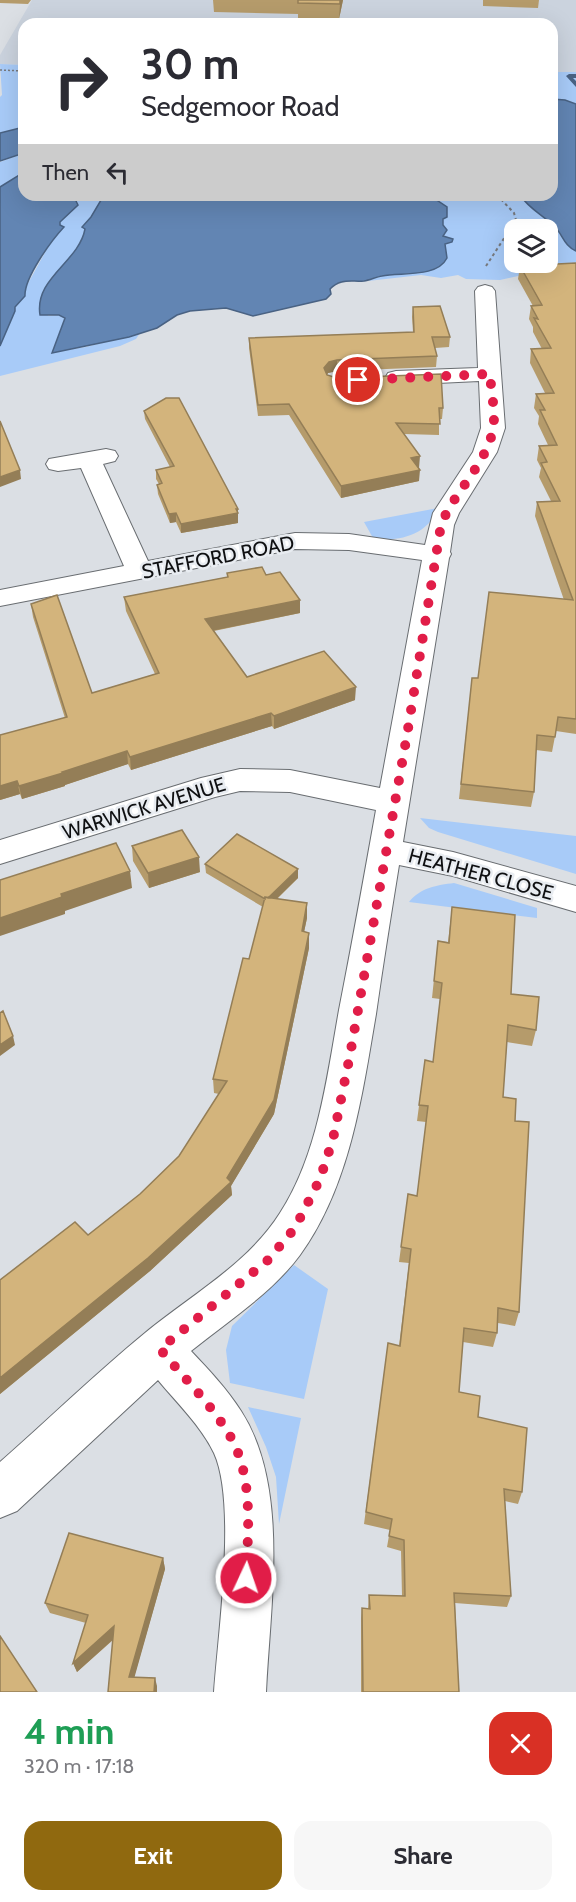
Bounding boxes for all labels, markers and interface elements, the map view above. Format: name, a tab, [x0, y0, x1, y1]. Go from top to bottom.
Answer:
text: 30 m	[141, 38, 239, 90]
icon: right	[42, 42, 120, 120]
text: Sedgemoor Road	[141, 90, 339, 123]
icon: left	[101, 156, 134, 189]
text: Then	[42, 159, 89, 186]
map controls	[504, 219, 558, 273]
button: layers	[504, 219, 558, 273]
pin	[332, 354, 383, 405]
icon: arrive	[341, 363, 374, 396]
street label: STAFFORD ROAD	[140, 530, 296, 584]
street label: WARWICK AVENUE	[60, 772, 228, 844]
street label: HEATHER CLOSE	[406, 843, 556, 905]
position arrow	[214, 1546, 278, 1610]
text: 4 min	[24, 1709, 114, 1753]
button: close	[489, 1712, 552, 1775]
text: 320 m · 17:18	[24, 1754, 134, 1778]
button: Exit	[24, 1821, 282, 1890]
button: Share	[294, 1821, 552, 1890]

